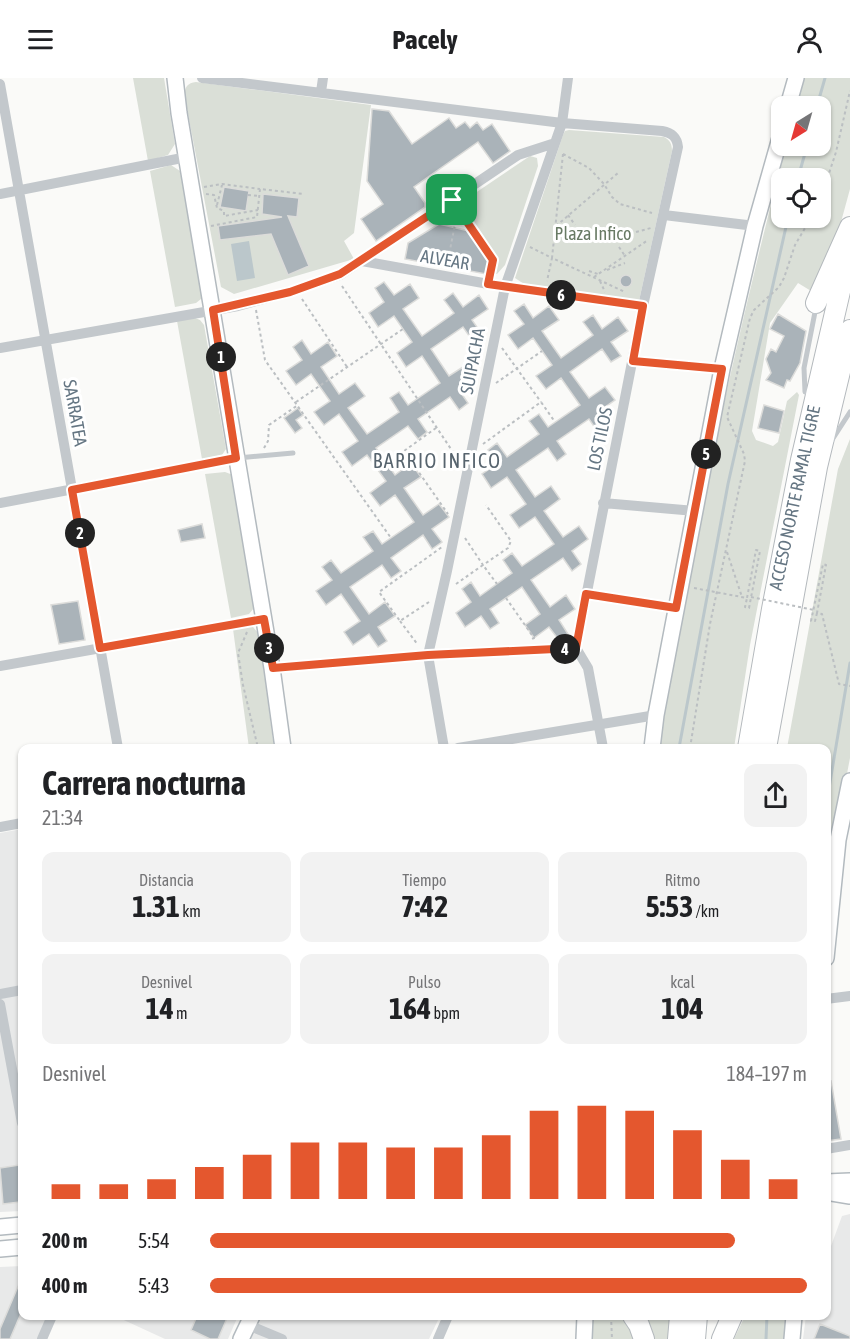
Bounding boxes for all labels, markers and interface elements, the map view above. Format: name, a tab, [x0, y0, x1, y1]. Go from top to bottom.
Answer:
icon: menu	[24, 23, 57, 56]
icon: person	[793, 23, 826, 56]
text: Pacely	[392, 24, 458, 55]
north arrow	[771, 96, 831, 156]
map controls	[771, 96, 831, 228]
button: locate	[771, 168, 831, 228]
pin	[426, 174, 477, 225]
icon: arrive	[435, 183, 468, 216]
park label: Plaza Infico	[555, 223, 631, 244]
street label: ALVEAR	[419, 245, 471, 274]
pin: 6	[546, 280, 576, 310]
text: 6	[557, 286, 565, 304]
street label: SUIPACHA	[456, 326, 489, 396]
pin: 1	[206, 342, 236, 372]
text: 1	[217, 348, 225, 366]
street label: SARRATEA	[59, 378, 92, 448]
street label: ACCESO NORTE RAMAL TIGRE	[765, 404, 824, 592]
street label: LOS TILOS	[583, 405, 617, 473]
pin: 5	[691, 439, 721, 469]
text: 5	[702, 445, 710, 463]
district label: BARRIO INFICO	[373, 449, 501, 472]
pin: 2	[65, 518, 95, 548]
text: 2	[76, 524, 84, 542]
pin: 3	[254, 633, 284, 663]
pin: 4	[550, 634, 580, 664]
text: 3	[265, 639, 273, 657]
text: 4	[561, 640, 569, 658]
text: Carrera nocturna	[42, 764, 246, 802]
button: share	[744, 764, 807, 827]
text: 21:34	[42, 806, 83, 829]
text: Distancia	[139, 871, 194, 889]
text: Tiempo	[402, 871, 447, 889]
text: Ritmo	[665, 871, 700, 889]
text: 1.31	[132, 889, 180, 923]
text: 7:42	[401, 889, 448, 923]
text: 5:53	[646, 889, 693, 923]
text: km	[180, 902, 201, 920]
text: /km	[693, 902, 719, 920]
text: Desnivel	[141, 973, 192, 991]
text: Pulso	[408, 973, 441, 991]
text: kcal	[670, 973, 695, 991]
text: 14	[146, 991, 174, 1025]
text: 164	[389, 991, 431, 1025]
text: 104	[661, 991, 704, 1025]
text: m	[174, 1004, 187, 1022]
text: bpm	[431, 1004, 460, 1022]
text: Desnivel	[42, 1062, 106, 1085]
text: 184–197 m	[726, 1062, 807, 1085]
text: 200 m	[42, 1229, 87, 1252]
text: 5:54	[138, 1229, 170, 1252]
text: 400 m	[42, 1274, 87, 1297]
text: 5:43	[138, 1274, 170, 1297]

